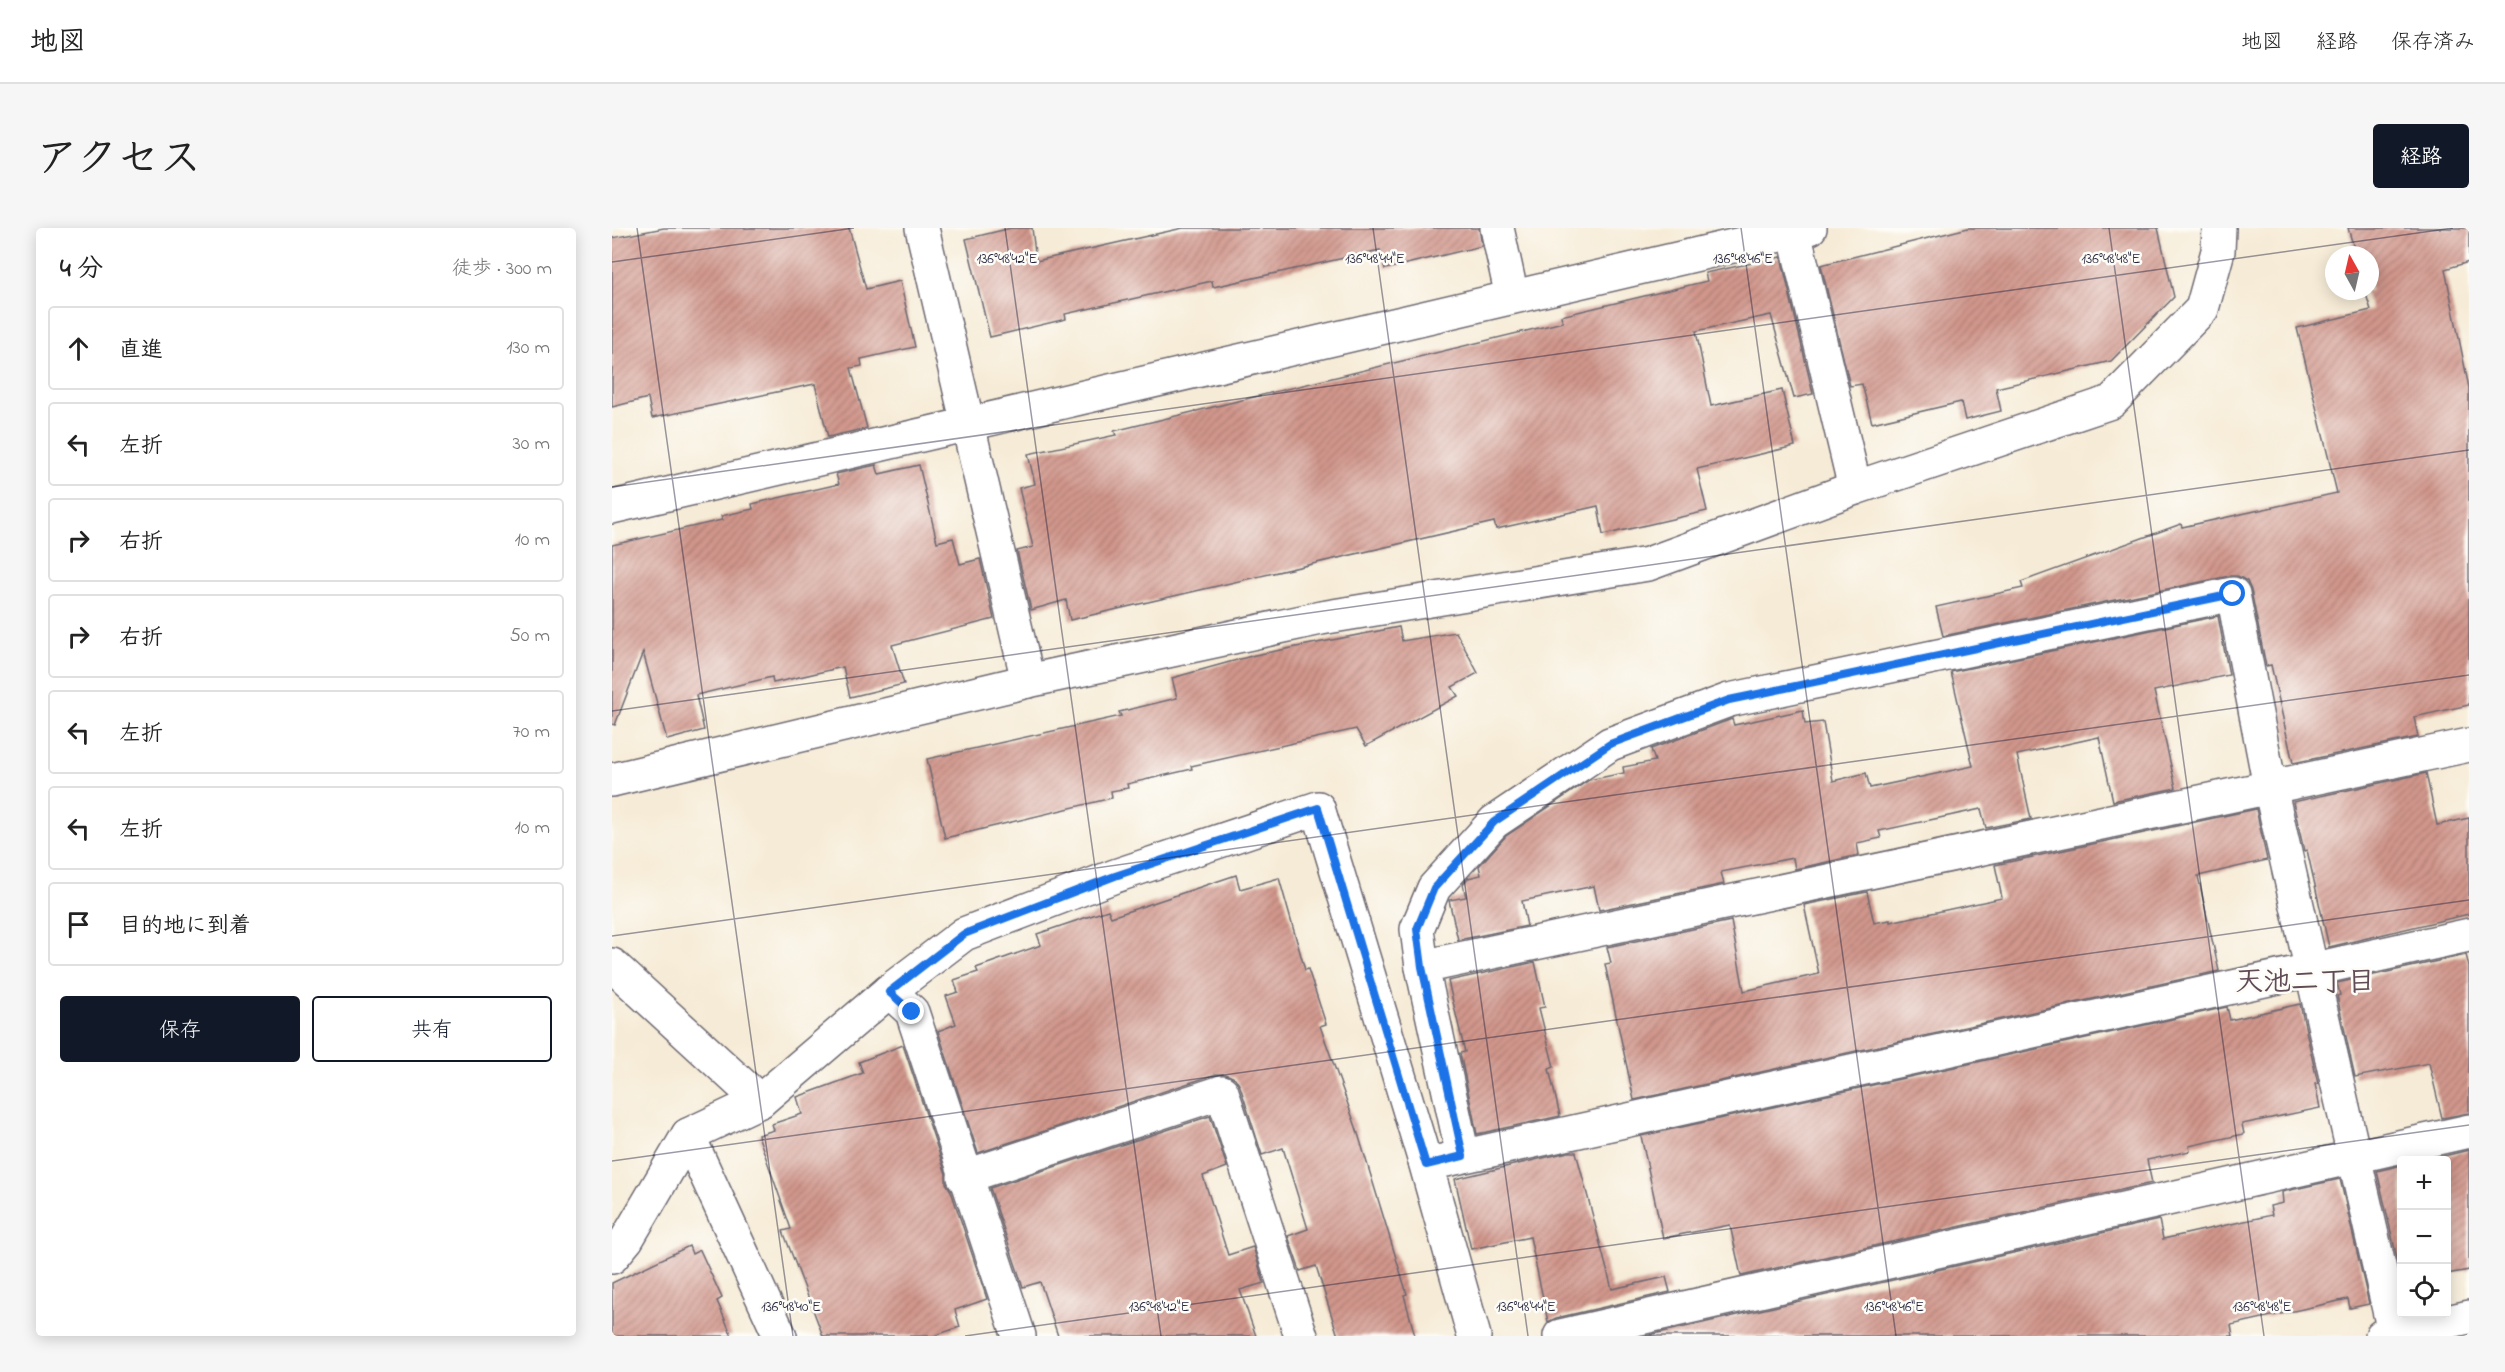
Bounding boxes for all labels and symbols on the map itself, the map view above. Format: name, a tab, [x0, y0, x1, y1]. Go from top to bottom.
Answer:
north arrow	[2325, 246, 2379, 300]
text: 136°48'42"E	[976, 248, 1038, 270]
text: 136°48'44"E	[1345, 248, 1405, 270]
text: 136°48'46"E	[1713, 248, 1773, 270]
text: 136°48'48"E	[2081, 248, 2141, 270]
route start	[2219, 580, 2245, 606]
district label: 天池二丁目	[2235, 963, 2375, 1004]
route end	[898, 998, 924, 1024]
text: 136°48'40"E	[761, 1296, 821, 1318]
text: 136°48'42"E	[1128, 1296, 1190, 1318]
text: 136°48'44"E	[1496, 1296, 1556, 1318]
text: 136°48'46"E	[1864, 1296, 1924, 1318]
text: 136°48'48"E	[2232, 1296, 2292, 1318]

